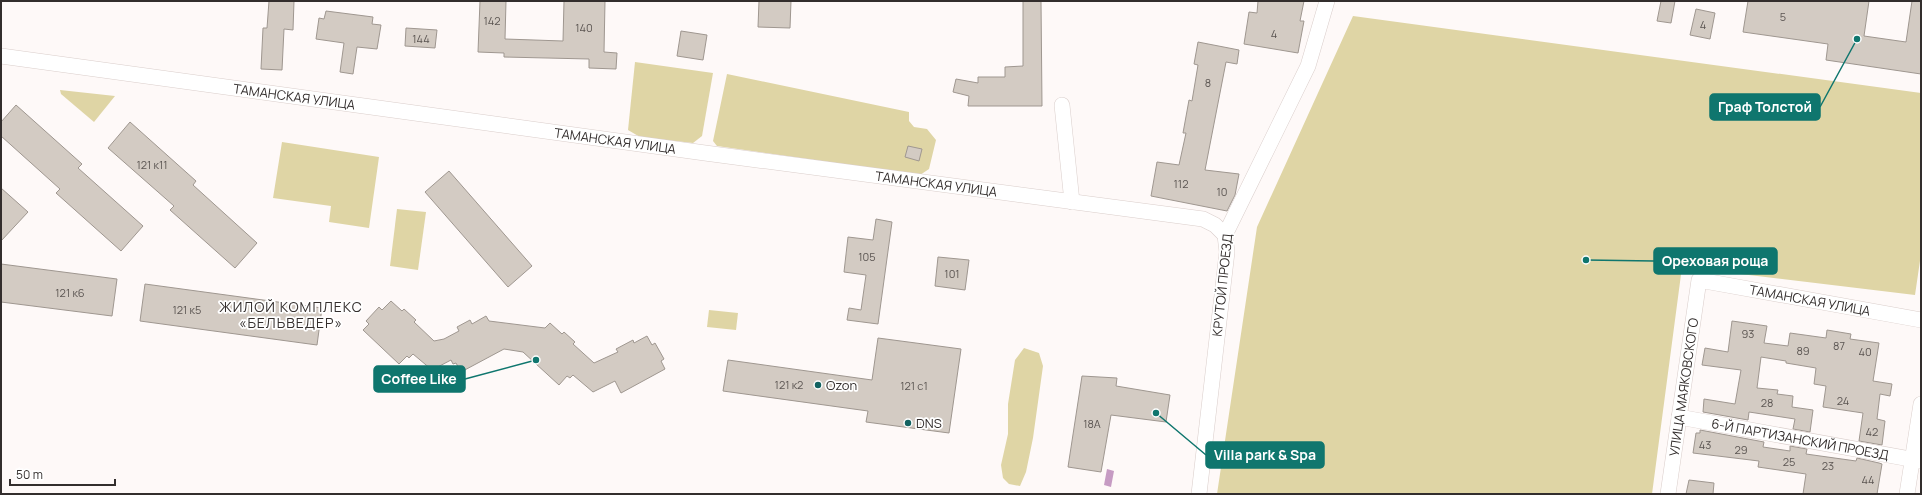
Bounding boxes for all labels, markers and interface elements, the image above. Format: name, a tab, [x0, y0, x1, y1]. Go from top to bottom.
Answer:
house number: 5	[1780, 9, 1786, 24]
house number: 142	[483, 13, 501, 28]
house number: 4	[1700, 17, 1706, 32]
house number: 140	[575, 20, 593, 35]
house number: 4	[1271, 26, 1277, 41]
house number: 144	[412, 31, 430, 46]
house number: 8	[1205, 75, 1211, 90]
street label: ТАМАНСКАЯ УЛИЦА	[232, 79, 356, 114]
callout: Граф Толстой	[1710, 94, 1820, 120]
text: Граф Толстой	[1718, 97, 1812, 116]
street label: ТАМАНСКАЯ УЛИЦА	[553, 123, 677, 158]
house number: 121 к11	[136, 157, 168, 172]
street label: ТАМАНСКАЯ УЛИЦА	[874, 167, 998, 201]
house number: 112	[1174, 176, 1188, 191]
house number: 10	[1216, 184, 1228, 199]
street label: КРУТОЙ ПРОЕЗД	[1208, 232, 1236, 337]
callout: Ореховая роща	[1654, 248, 1777, 274]
house number: 105	[858, 249, 876, 264]
text: Ореховая роща	[1662, 251, 1768, 270]
house number: 101	[944, 266, 960, 281]
street label: ТАМАНСКАЯ УЛИЦА	[1748, 280, 1872, 320]
house number: 121 к6	[55, 285, 85, 300]
district label: ЖИЛОЙ КОМПЛЕКС «БЕЛЬВЕДЕР»	[219, 297, 363, 332]
house number: 121 к5	[173, 302, 201, 317]
street label: УЛИЦА МАЯКОВСКОГО	[1665, 316, 1702, 458]
house number: 93	[1742, 326, 1754, 341]
house number: 87	[1833, 338, 1845, 353]
house number: 89	[1796, 343, 1810, 358]
house number: 40	[1858, 344, 1872, 359]
callout: Coffee Like	[374, 366, 465, 392]
text: Coffee Like	[381, 369, 457, 388]
place label: Ozon	[826, 376, 857, 394]
house number: 121 к2	[775, 377, 803, 392]
house number: 121 с1	[900, 378, 928, 393]
marker: Ozon	[813, 380, 823, 390]
house number: 24	[1837, 393, 1849, 408]
house number: 28	[1761, 395, 1773, 410]
place label: DNS	[916, 414, 942, 432]
street label: 6-Й ПАРТИЗАНСКИЙ ПРОЕЗД	[1710, 414, 1891, 464]
house number: 18А	[1083, 416, 1101, 431]
marker: DNS	[903, 418, 913, 428]
house number: 42	[1866, 424, 1878, 439]
house number: 43	[1699, 437, 1711, 452]
callout: Villa park & Spa	[1206, 442, 1324, 468]
house number: 29	[1734, 442, 1748, 457]
text: Villa park & Spa	[1214, 445, 1316, 464]
house number: 25	[1783, 454, 1795, 469]
house number: 23	[1822, 458, 1834, 473]
scale bar	[10, 461, 115, 487]
text: 50 m	[16, 466, 43, 483]
house number: 44	[1861, 472, 1875, 487]

